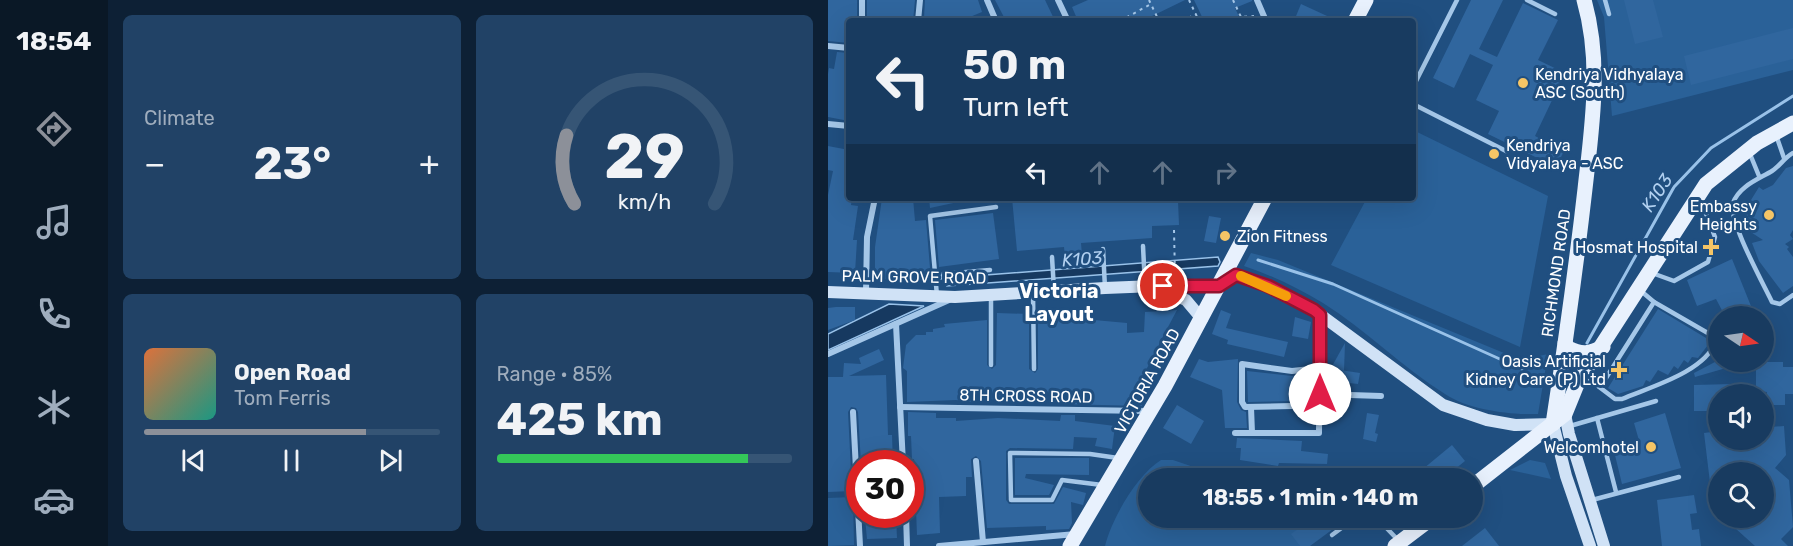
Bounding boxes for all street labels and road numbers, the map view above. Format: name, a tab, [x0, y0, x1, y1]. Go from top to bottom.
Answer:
street label: RICHMOND ROAD	[1538, 208, 1574, 338]
street label: PALM GROVE ROAD	[841, 266, 987, 288]
street label: VICTORIA ROAD	[1110, 325, 1184, 437]
street label: 8TH CROSS ROAD	[959, 385, 1093, 407]

